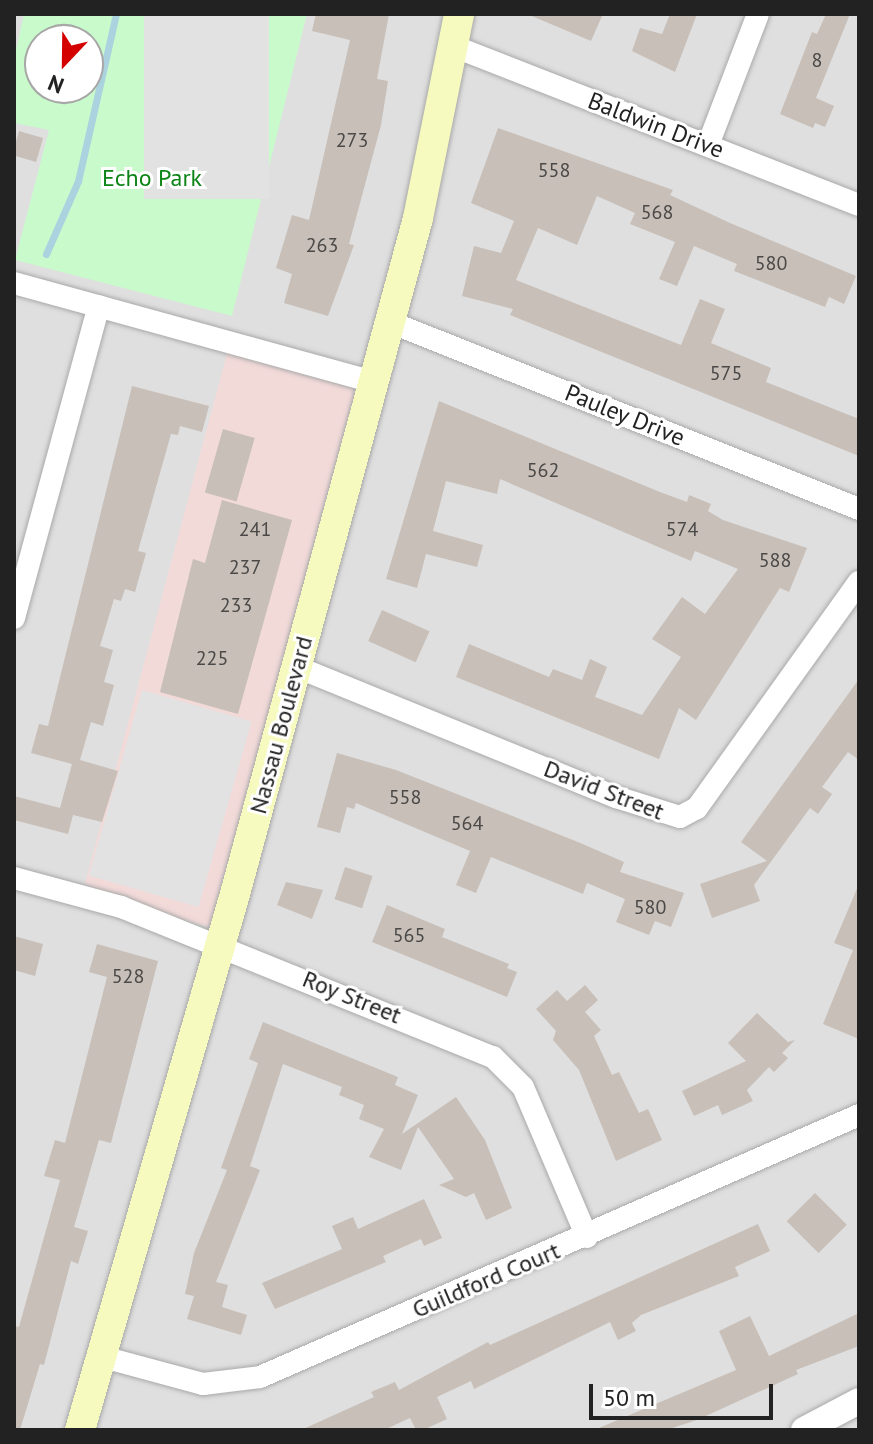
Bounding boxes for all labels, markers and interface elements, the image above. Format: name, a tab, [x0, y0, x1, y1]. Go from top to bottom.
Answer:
north arrow	[24, 24, 104, 104]
house number: 8	[812, 48, 822, 72]
text: N	[44, 69, 68, 100]
street label: Baldwin Drive	[584, 86, 728, 164]
house number: 273	[336, 128, 368, 152]
house number: 558	[538, 158, 570, 182]
park label: Echo Park	[102, 164, 202, 192]
house number: 568	[641, 200, 673, 224]
house number: 263	[306, 233, 338, 257]
house number: 580	[755, 251, 787, 275]
house number: 575	[710, 361, 742, 385]
street label: Pauley Drive	[561, 378, 689, 452]
house number: 562	[527, 458, 559, 482]
house number: 241	[239, 517, 271, 541]
house number: 574	[666, 517, 698, 541]
house number: 588	[759, 548, 791, 572]
house number: 237	[229, 555, 261, 579]
house number: 233	[220, 593, 252, 617]
street label: Nassau Boulevard	[243, 633, 319, 817]
house number: 225	[196, 646, 228, 670]
street label: David Street	[540, 754, 668, 826]
house number: 558	[389, 785, 421, 809]
house number: 564	[451, 811, 483, 835]
house number: 580	[634, 895, 666, 919]
house number: 565	[393, 923, 425, 947]
house number: 528	[112, 964, 144, 988]
street label: Roy Street	[298, 964, 406, 1030]
street label: Guildford Court	[408, 1236, 564, 1324]
scale bar	[593, 1368, 777, 1418]
text: 50 m	[603, 1382, 655, 1413]

